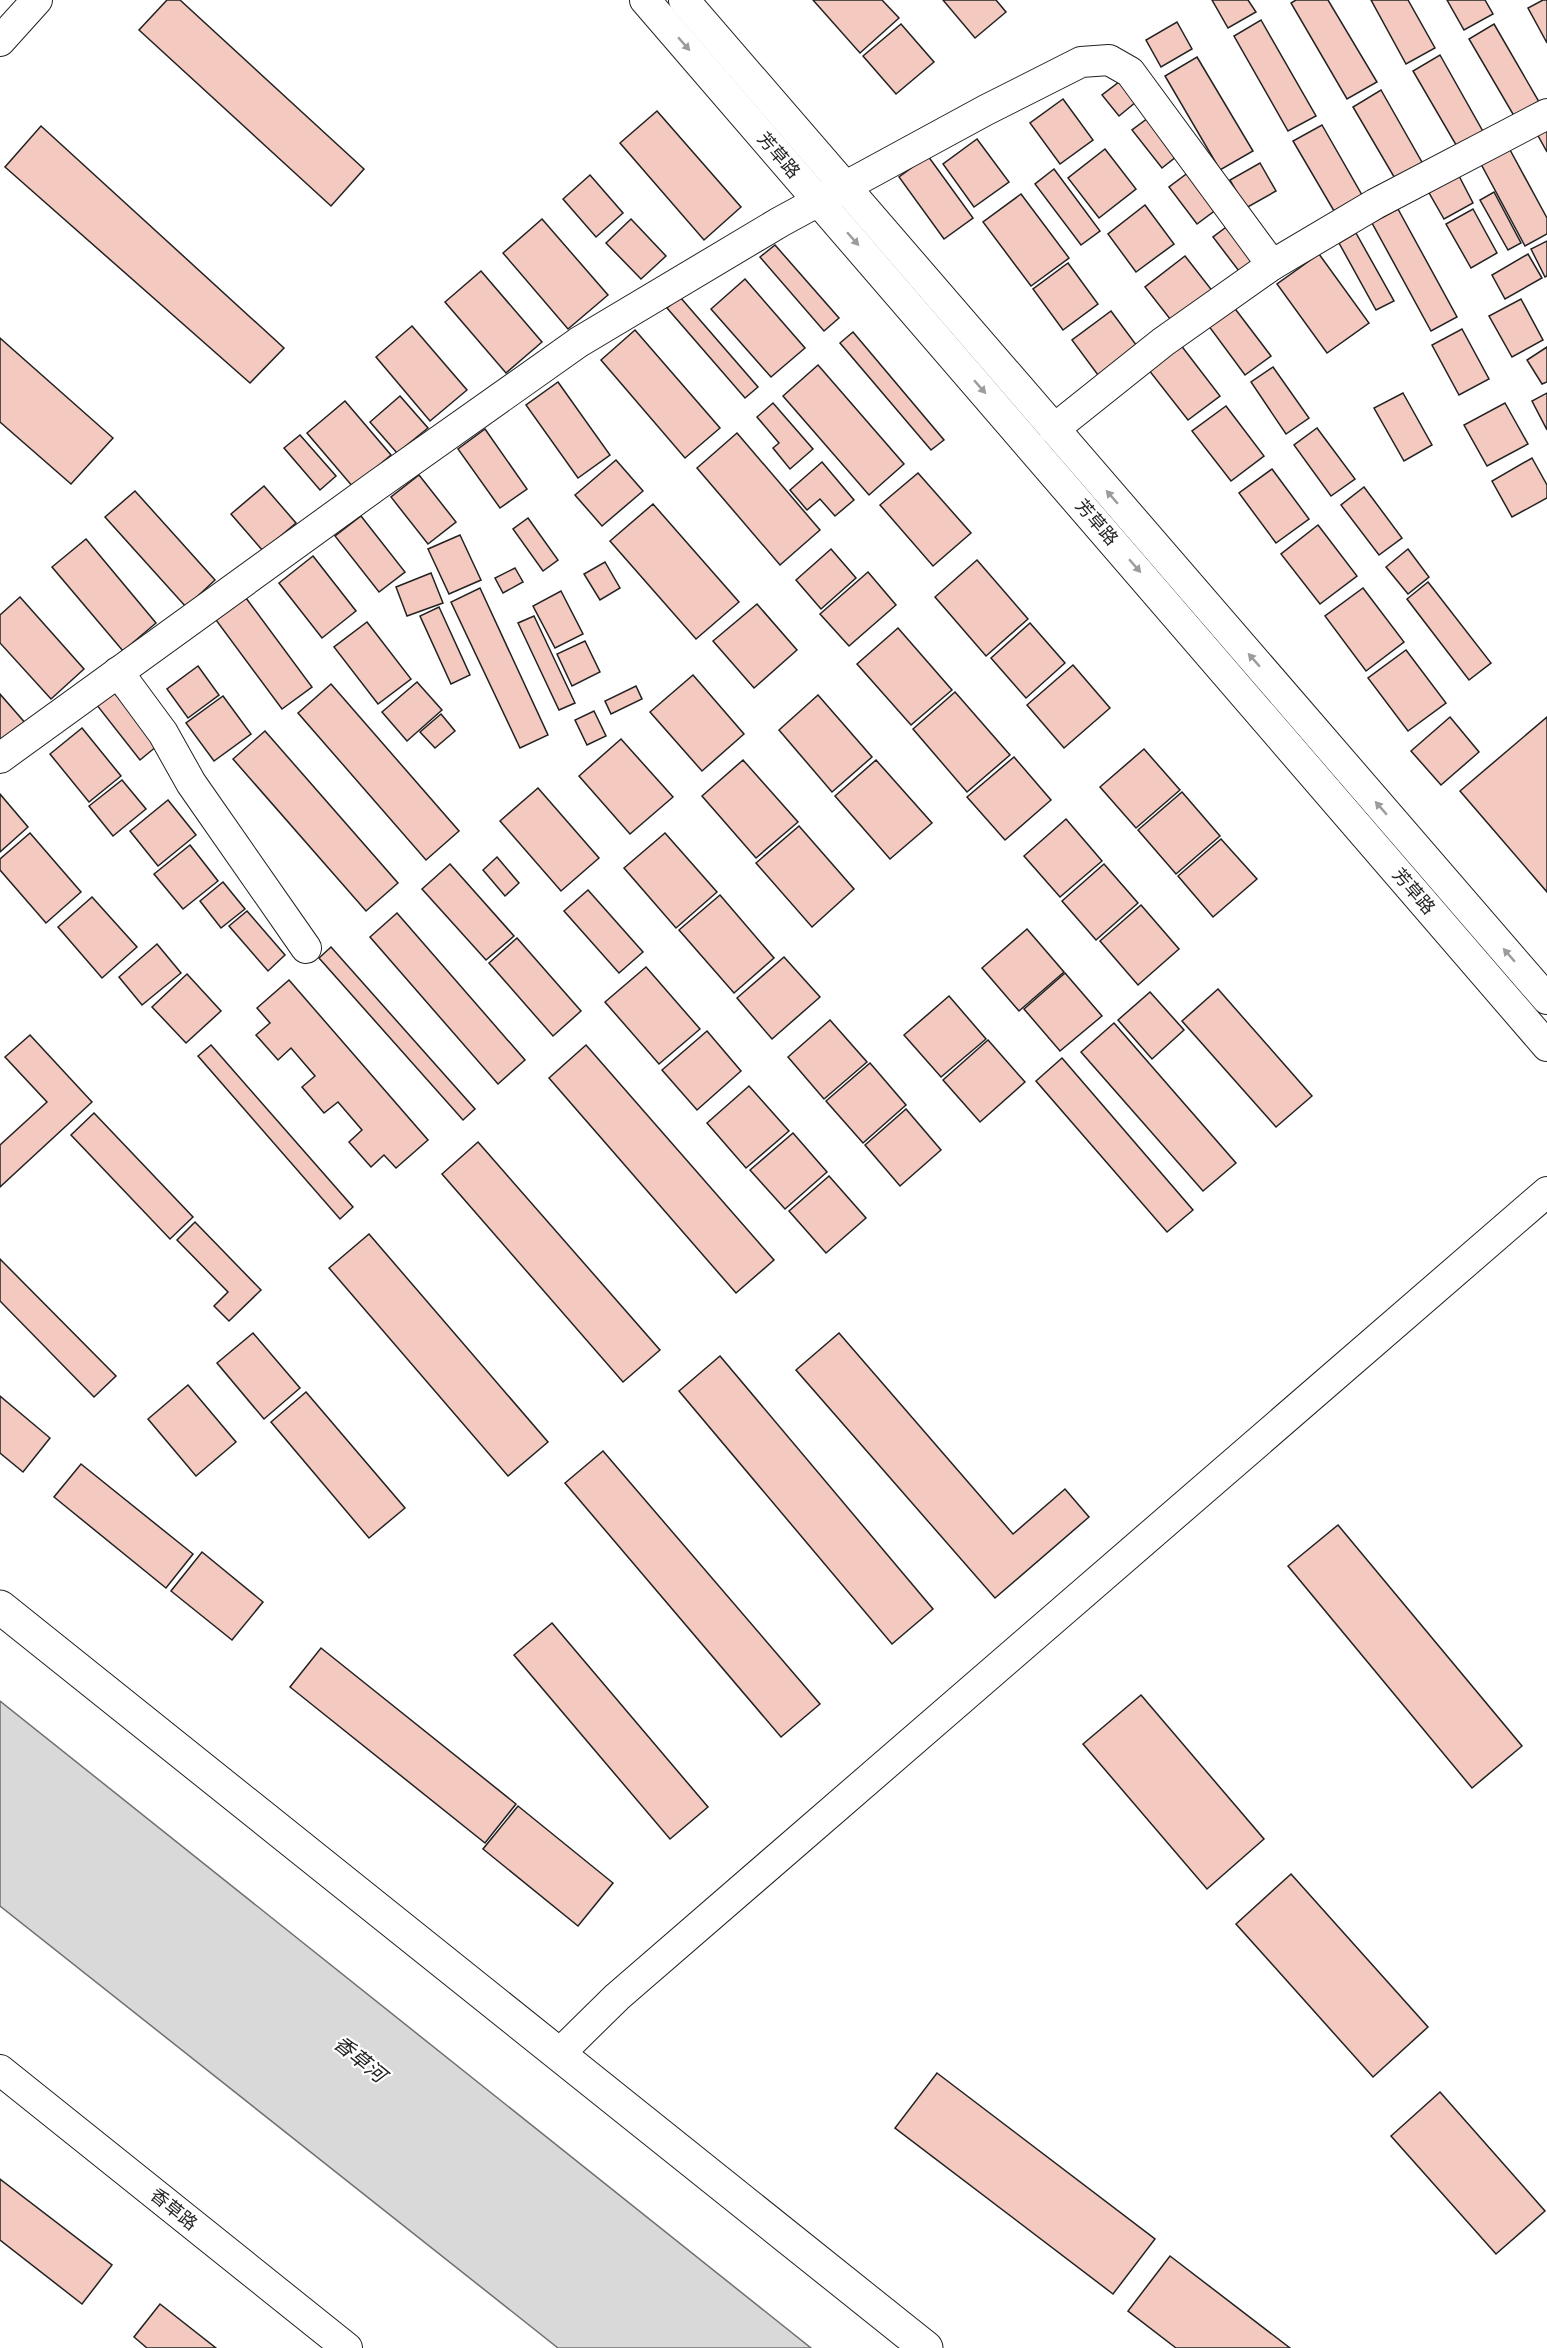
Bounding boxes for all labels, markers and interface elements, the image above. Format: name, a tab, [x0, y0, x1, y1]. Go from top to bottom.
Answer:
one-way arrow	[677, 36, 690, 51]
street label: 芳草路	[753, 127, 805, 183]
one-way arrow	[846, 231, 859, 247]
one-way arrow	[973, 379, 986, 394]
one-way arrow	[1106, 489, 1119, 505]
street label: 芳草路	[1071, 494, 1123, 550]
one-way arrow	[1128, 558, 1141, 573]
one-way arrow	[1248, 653, 1261, 668]
one-way arrow	[1375, 801, 1388, 816]
street label: 芳草路	[1388, 863, 1440, 919]
one-way arrow	[1503, 948, 1516, 963]
water label: 香草河	[329, 2030, 395, 2090]
street label: 香草路	[146, 2183, 202, 2235]

